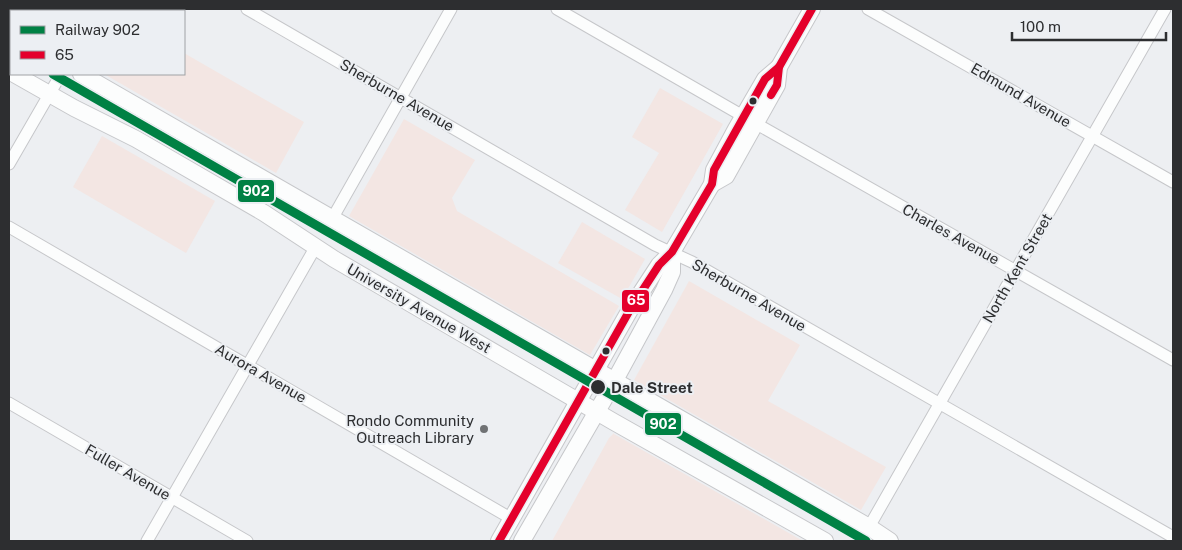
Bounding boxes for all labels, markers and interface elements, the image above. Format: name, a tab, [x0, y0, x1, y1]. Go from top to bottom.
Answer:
legend	[10, 10, 185, 75]
scale bar	[1012, 10, 1166, 42]
text: 100 m	[1020, 18, 1061, 35]
text: Railway 902	[55, 21, 140, 38]
text: 65	[55, 46, 74, 63]
street label: Sherburne Avenue	[337, 55, 457, 135]
street label: Edmund Avenue	[968, 59, 1074, 131]
unlabelled marker	[748, 96, 758, 106]
line badge: 902	[237, 179, 275, 203]
text: 902	[242, 183, 270, 199]
street label: Charles Avenue	[899, 200, 1003, 268]
street label: North Kent Street	[979, 210, 1055, 326]
street label: Sherburne Avenue	[689, 255, 809, 335]
street label: University Avenue West	[344, 260, 494, 356]
line badge: 65	[621, 289, 650, 313]
text: 65	[627, 292, 645, 308]
street label: Aurora Avenue	[212, 340, 310, 406]
unlabelled marker	[601, 346, 611, 356]
marker: Dale Street	[589, 378, 607, 396]
place label: Dale Street	[611, 379, 693, 396]
place label: Rondo Community Outreach Library	[346, 412, 474, 446]
line badge: 902	[644, 412, 682, 436]
text: 902	[649, 416, 677, 432]
marker: Rondo Community Outreach Library	[478, 423, 490, 435]
street label: Fuller Avenue	[82, 441, 174, 503]

